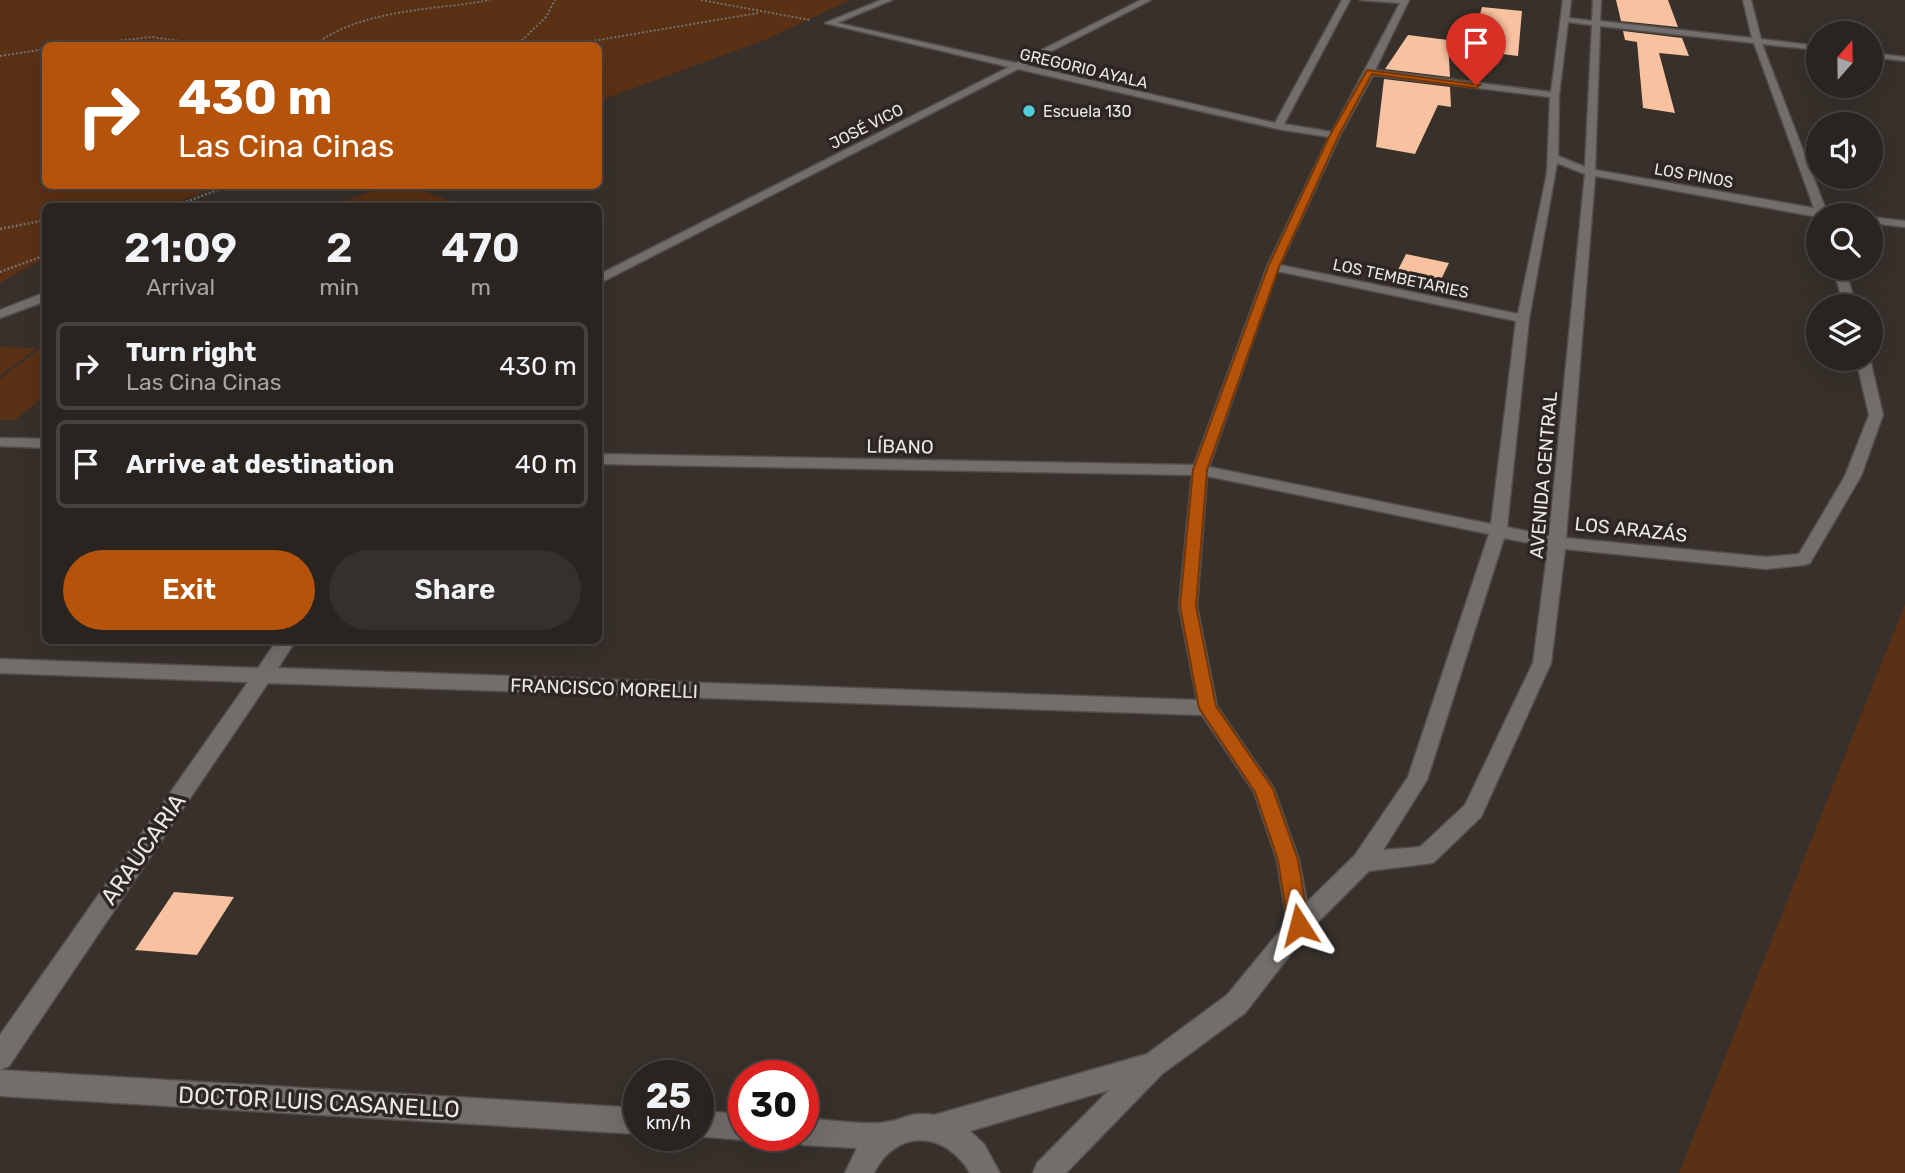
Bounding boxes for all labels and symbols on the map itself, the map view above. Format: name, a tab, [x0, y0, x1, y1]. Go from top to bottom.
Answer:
pin	[1446, 13, 1506, 85]
north arrow	[1806, 21, 1883, 98]
street label: GREGORIO AYALA	[1018, 44, 1150, 93]
street label: JOSÉ VICO	[826, 100, 906, 153]
place label: Escuela 130	[1043, 102, 1132, 121]
marker: Escuela 130	[1021, 103, 1037, 119]
street label: LOS PINOS	[1653, 159, 1735, 192]
street label: LOS TEMBETARIES	[1331, 255, 1471, 302]
street label: AVENIDA CENTRAL	[1525, 390, 1562, 560]
street label: LÍBANO	[866, 434, 934, 459]
street label: LOS ARAZÁS	[1574, 512, 1688, 547]
street label: FRANCISCO MORELLI	[510, 674, 698, 703]
street label: ARAUCARIA	[95, 788, 191, 910]
position arrow	[1262, 888, 1336, 962]
speed limit sign: 30	[728, 1060, 819, 1151]
street label: DOCTOR LUIS CASANELLO	[178, 1081, 460, 1123]

